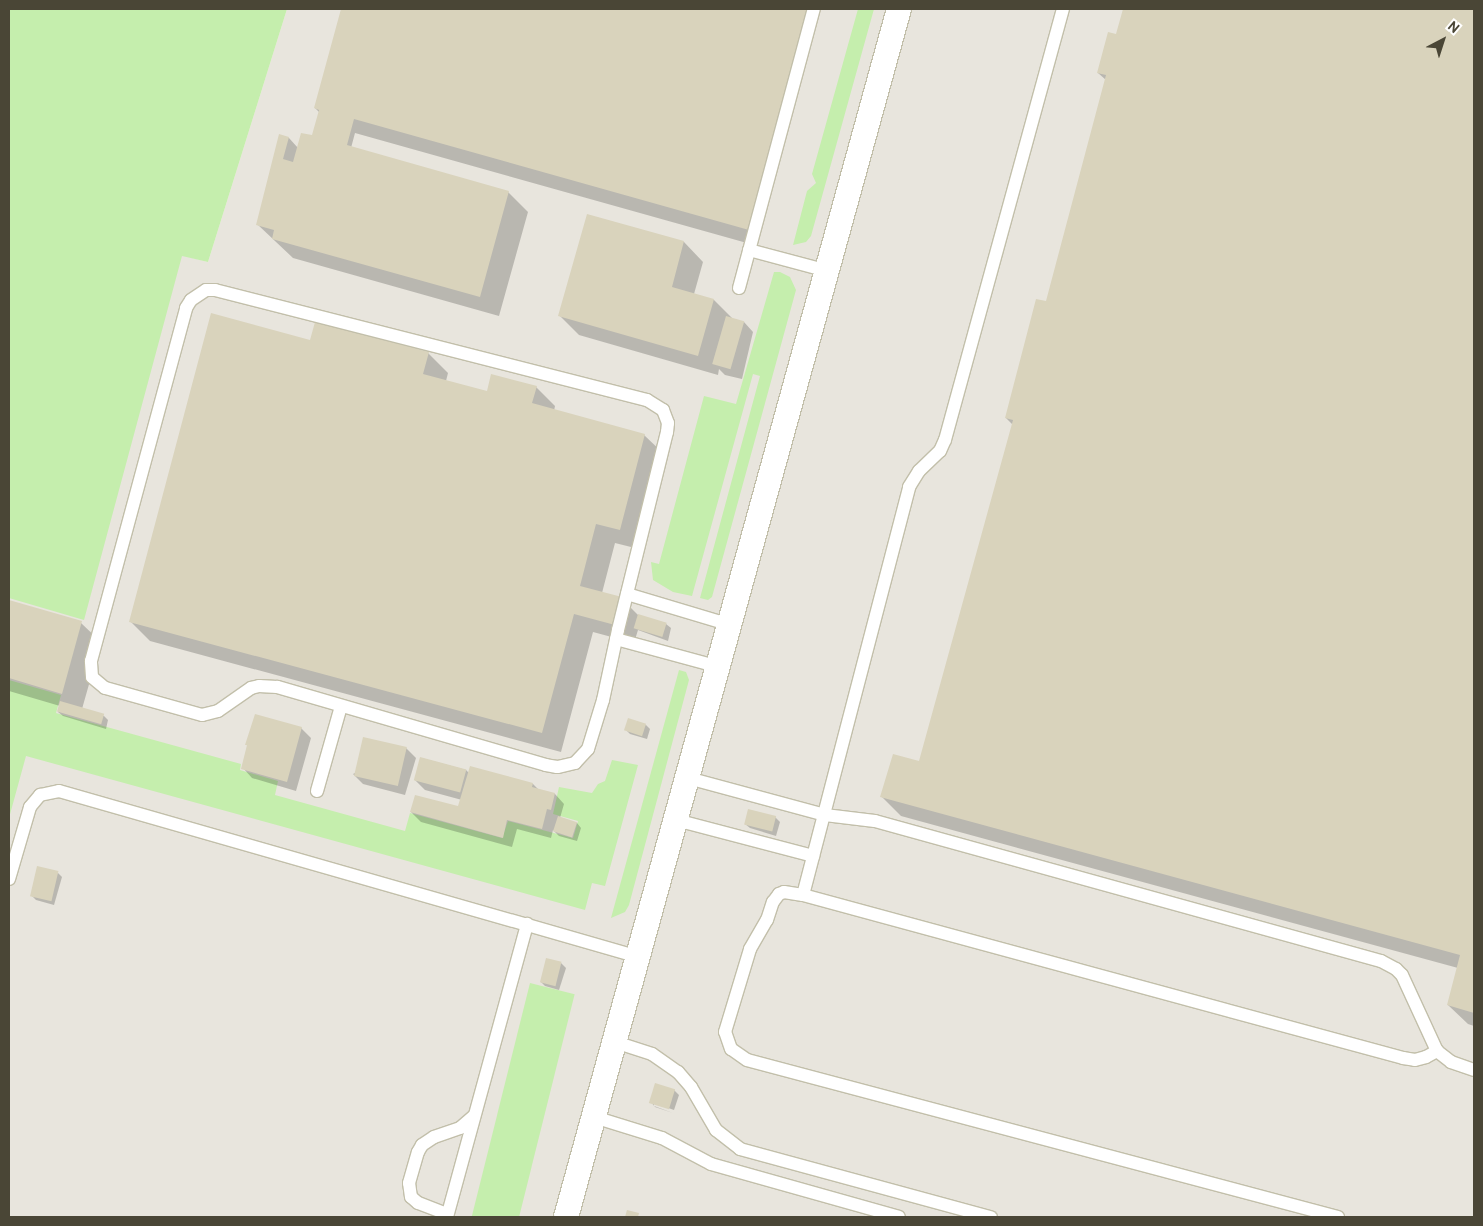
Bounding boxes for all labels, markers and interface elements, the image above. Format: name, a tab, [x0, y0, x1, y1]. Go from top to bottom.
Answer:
north arrow	[1418, 15, 1468, 65]
text: N	[1444, 18, 1462, 38]

